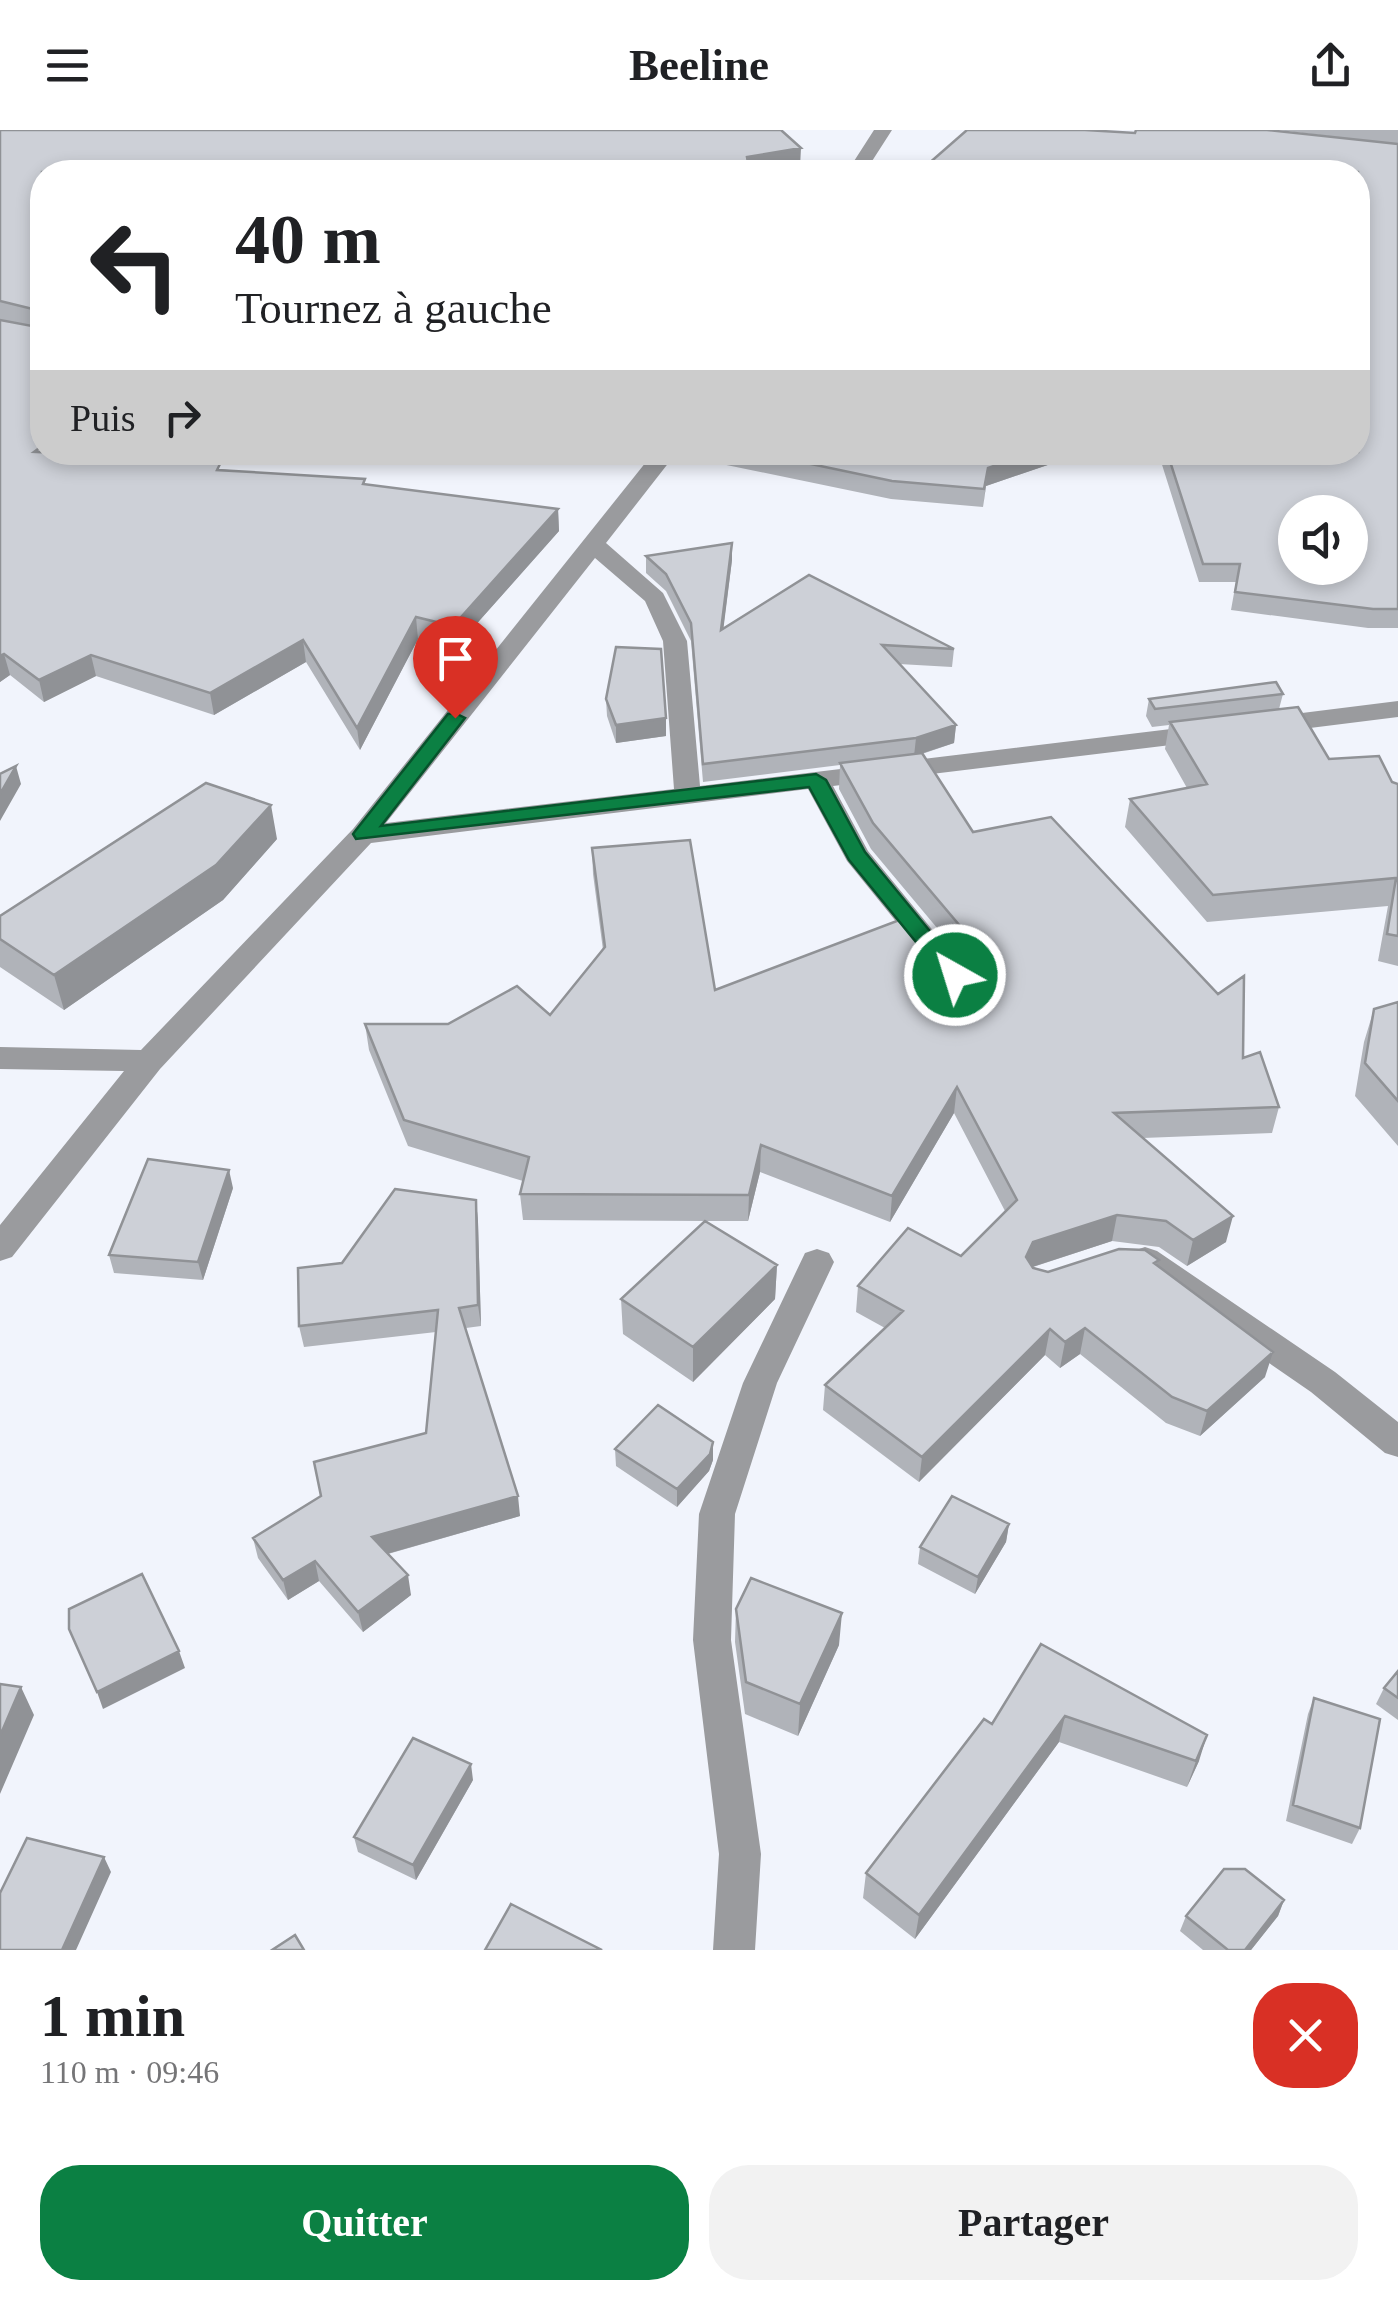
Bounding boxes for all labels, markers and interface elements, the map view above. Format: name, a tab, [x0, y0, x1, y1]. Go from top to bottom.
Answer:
icon: menu	[40, 38, 95, 93]
icon: share	[1303, 38, 1358, 93]
text: Beeline	[629, 40, 769, 90]
icon: left	[70, 200, 200, 330]
text: 40 m	[235, 201, 381, 278]
text: Tournez à gauche	[235, 283, 552, 333]
icon: right	[155, 390, 210, 445]
text: Puis	[70, 397, 135, 439]
map controls	[1278, 495, 1368, 585]
button: sound	[1278, 495, 1368, 585]
pin	[413, 616, 498, 719]
icon: arrive	[428, 631, 483, 686]
position arrow	[903, 923, 1007, 1027]
text: 1 min	[40, 1983, 185, 2049]
button: close	[1253, 1983, 1358, 2088]
text: 110 m · 09:46	[40, 2054, 219, 2090]
button: Quitter	[40, 2165, 689, 2280]
button: Partager	[709, 2165, 1358, 2280]

